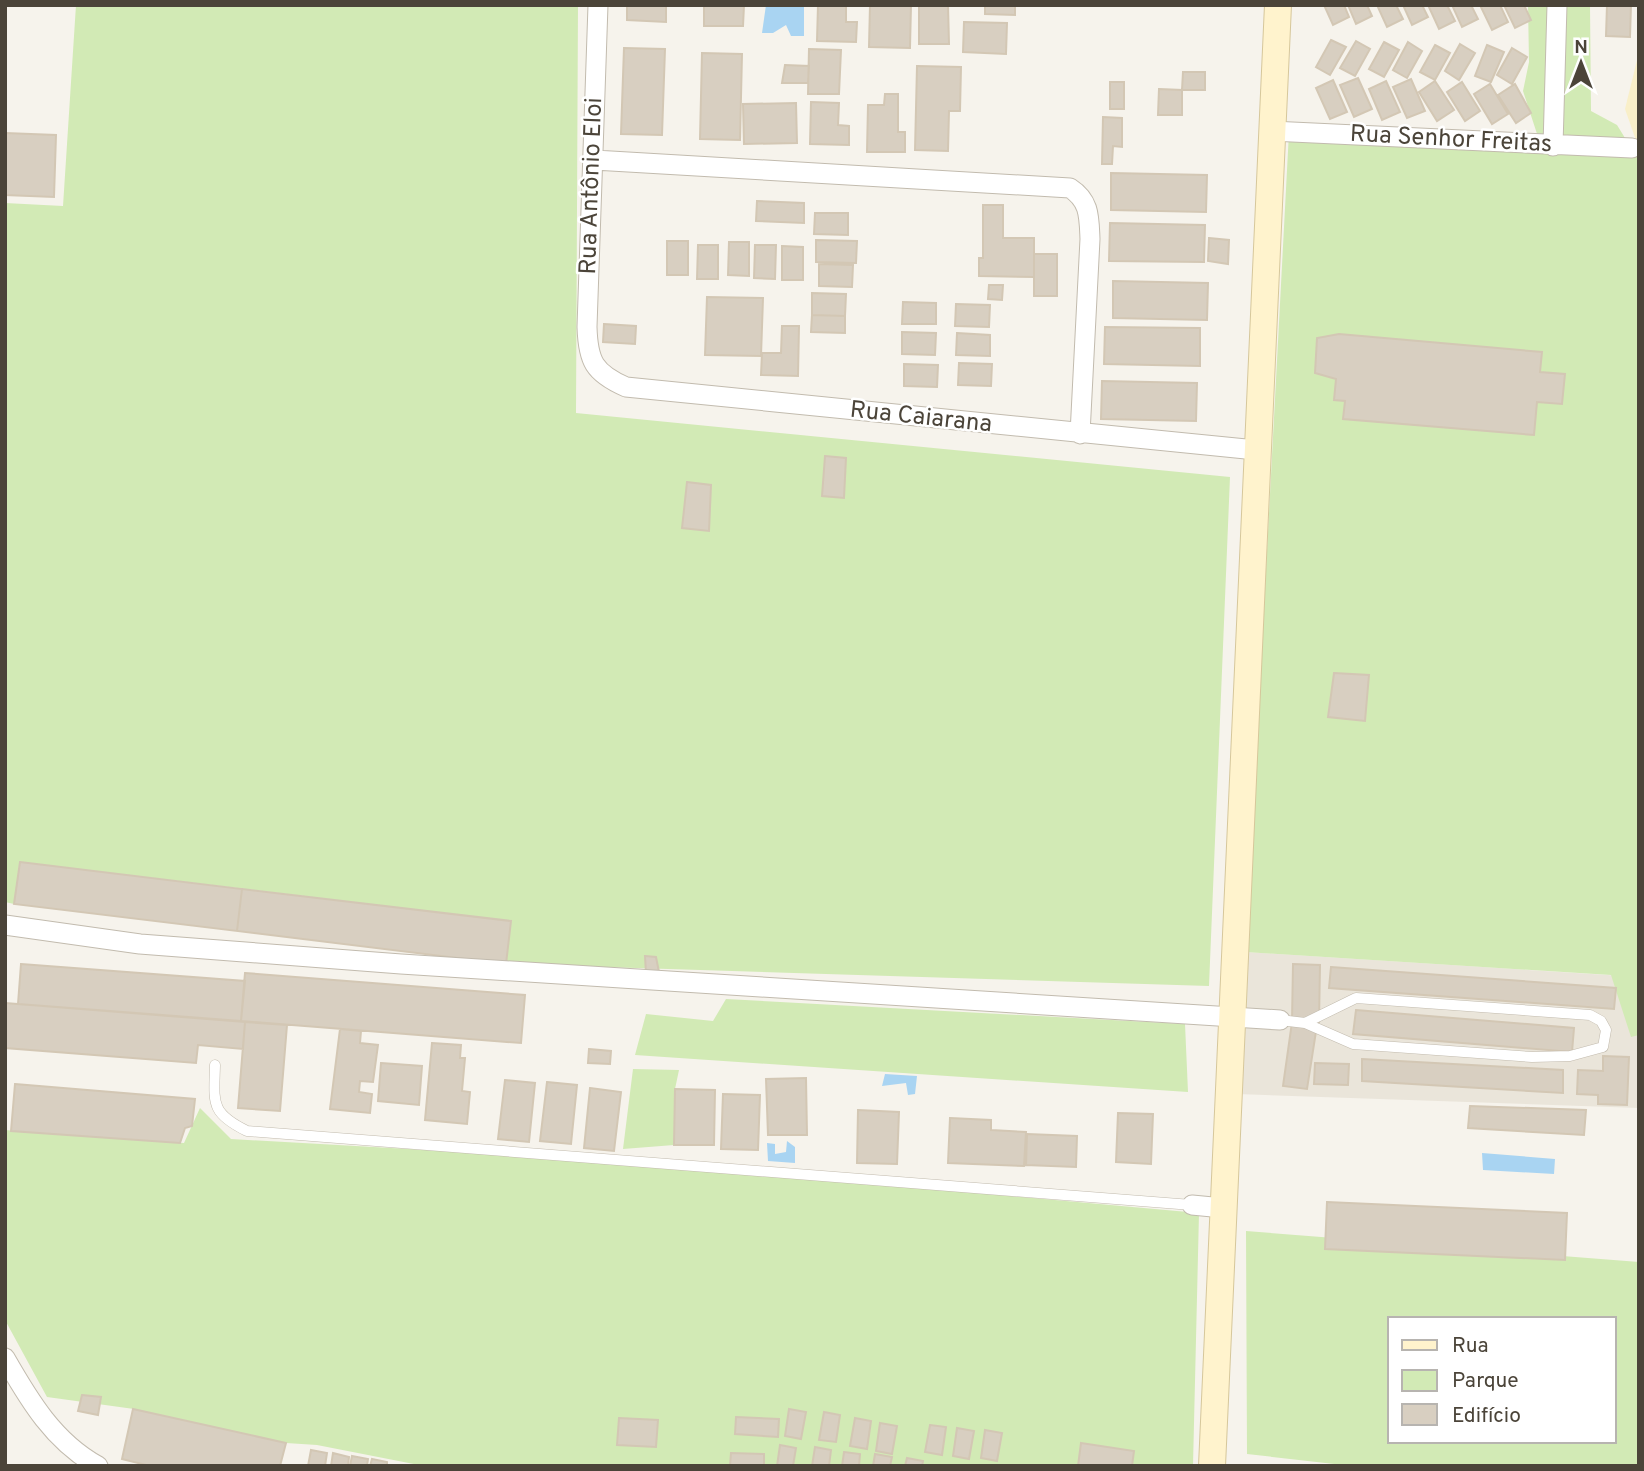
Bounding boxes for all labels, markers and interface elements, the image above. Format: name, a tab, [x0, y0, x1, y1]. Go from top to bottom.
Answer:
north arrow	[1546, 28, 1616, 98]
text: N	[1574, 36, 1588, 60]
street label: Rua Antônio Eloi	[574, 97, 610, 275]
street label: Rua Senhor Freitas	[1349, 120, 1553, 160]
street label: Rua Caiarana	[848, 396, 994, 440]
legend	[1388, 1317, 1616, 1443]
text: Rua	[1452, 1333, 1489, 1360]
text: Parque	[1452, 1368, 1519, 1395]
text: Edifício	[1452, 1403, 1521, 1430]

